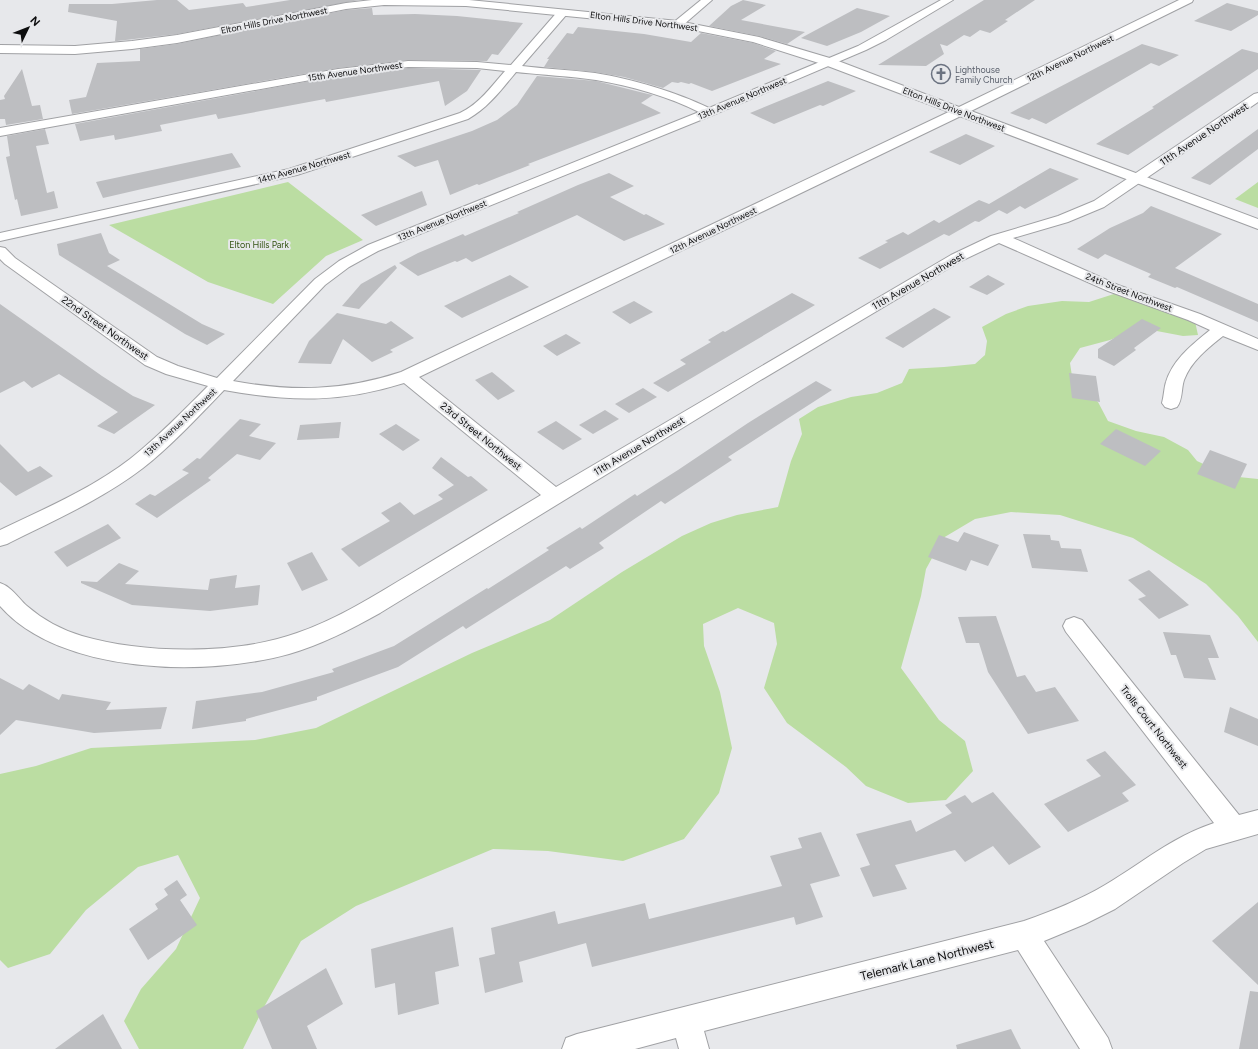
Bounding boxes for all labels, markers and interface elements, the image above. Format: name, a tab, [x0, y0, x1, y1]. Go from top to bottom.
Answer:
street label: Elton Hills Drive Northwest	[220, 4, 329, 36]
north arrow	[8, 8, 48, 48]
street label: Elton Hills Drive Northwest	[589, 9, 699, 33]
text: N	[27, 14, 43, 29]
street label: 12th Avenue Northwest	[1025, 32, 1116, 84]
street label: 15th Avenue Northwest	[307, 59, 404, 83]
church icon: Lighthouse Family Church	[930, 63, 952, 85]
place label: Lighthouse Family Church	[955, 64, 1013, 85]
street label: 13th Avenue Northwest	[696, 74, 788, 122]
street label: Elton Hills Drive Northwest	[901, 84, 1007, 134]
street label: 11th Avenue Northwest	[1157, 99, 1251, 169]
street label: 14th Avenue Northwest	[257, 148, 352, 185]
street label: 13th Avenue Northwest	[396, 197, 489, 243]
street label: 12th Avenue Northwest	[668, 204, 759, 256]
park label: Elton Hills Park	[229, 239, 289, 250]
street label: 11th Avenue Northwest	[870, 249, 967, 313]
street label: 24th Street Northwest	[1084, 270, 1174, 314]
street label: 22nd Street Northwest	[59, 293, 151, 363]
street label: 13th Avenue Northwest	[142, 385, 219, 458]
street label: 23rd Street Northwest	[438, 399, 525, 473]
street label: 11th Avenue Northwest	[591, 413, 687, 478]
street label: Trolls Court Northwest	[1118, 683, 1191, 771]
street label: Telemark Lane Northwest	[859, 937, 995, 983]

